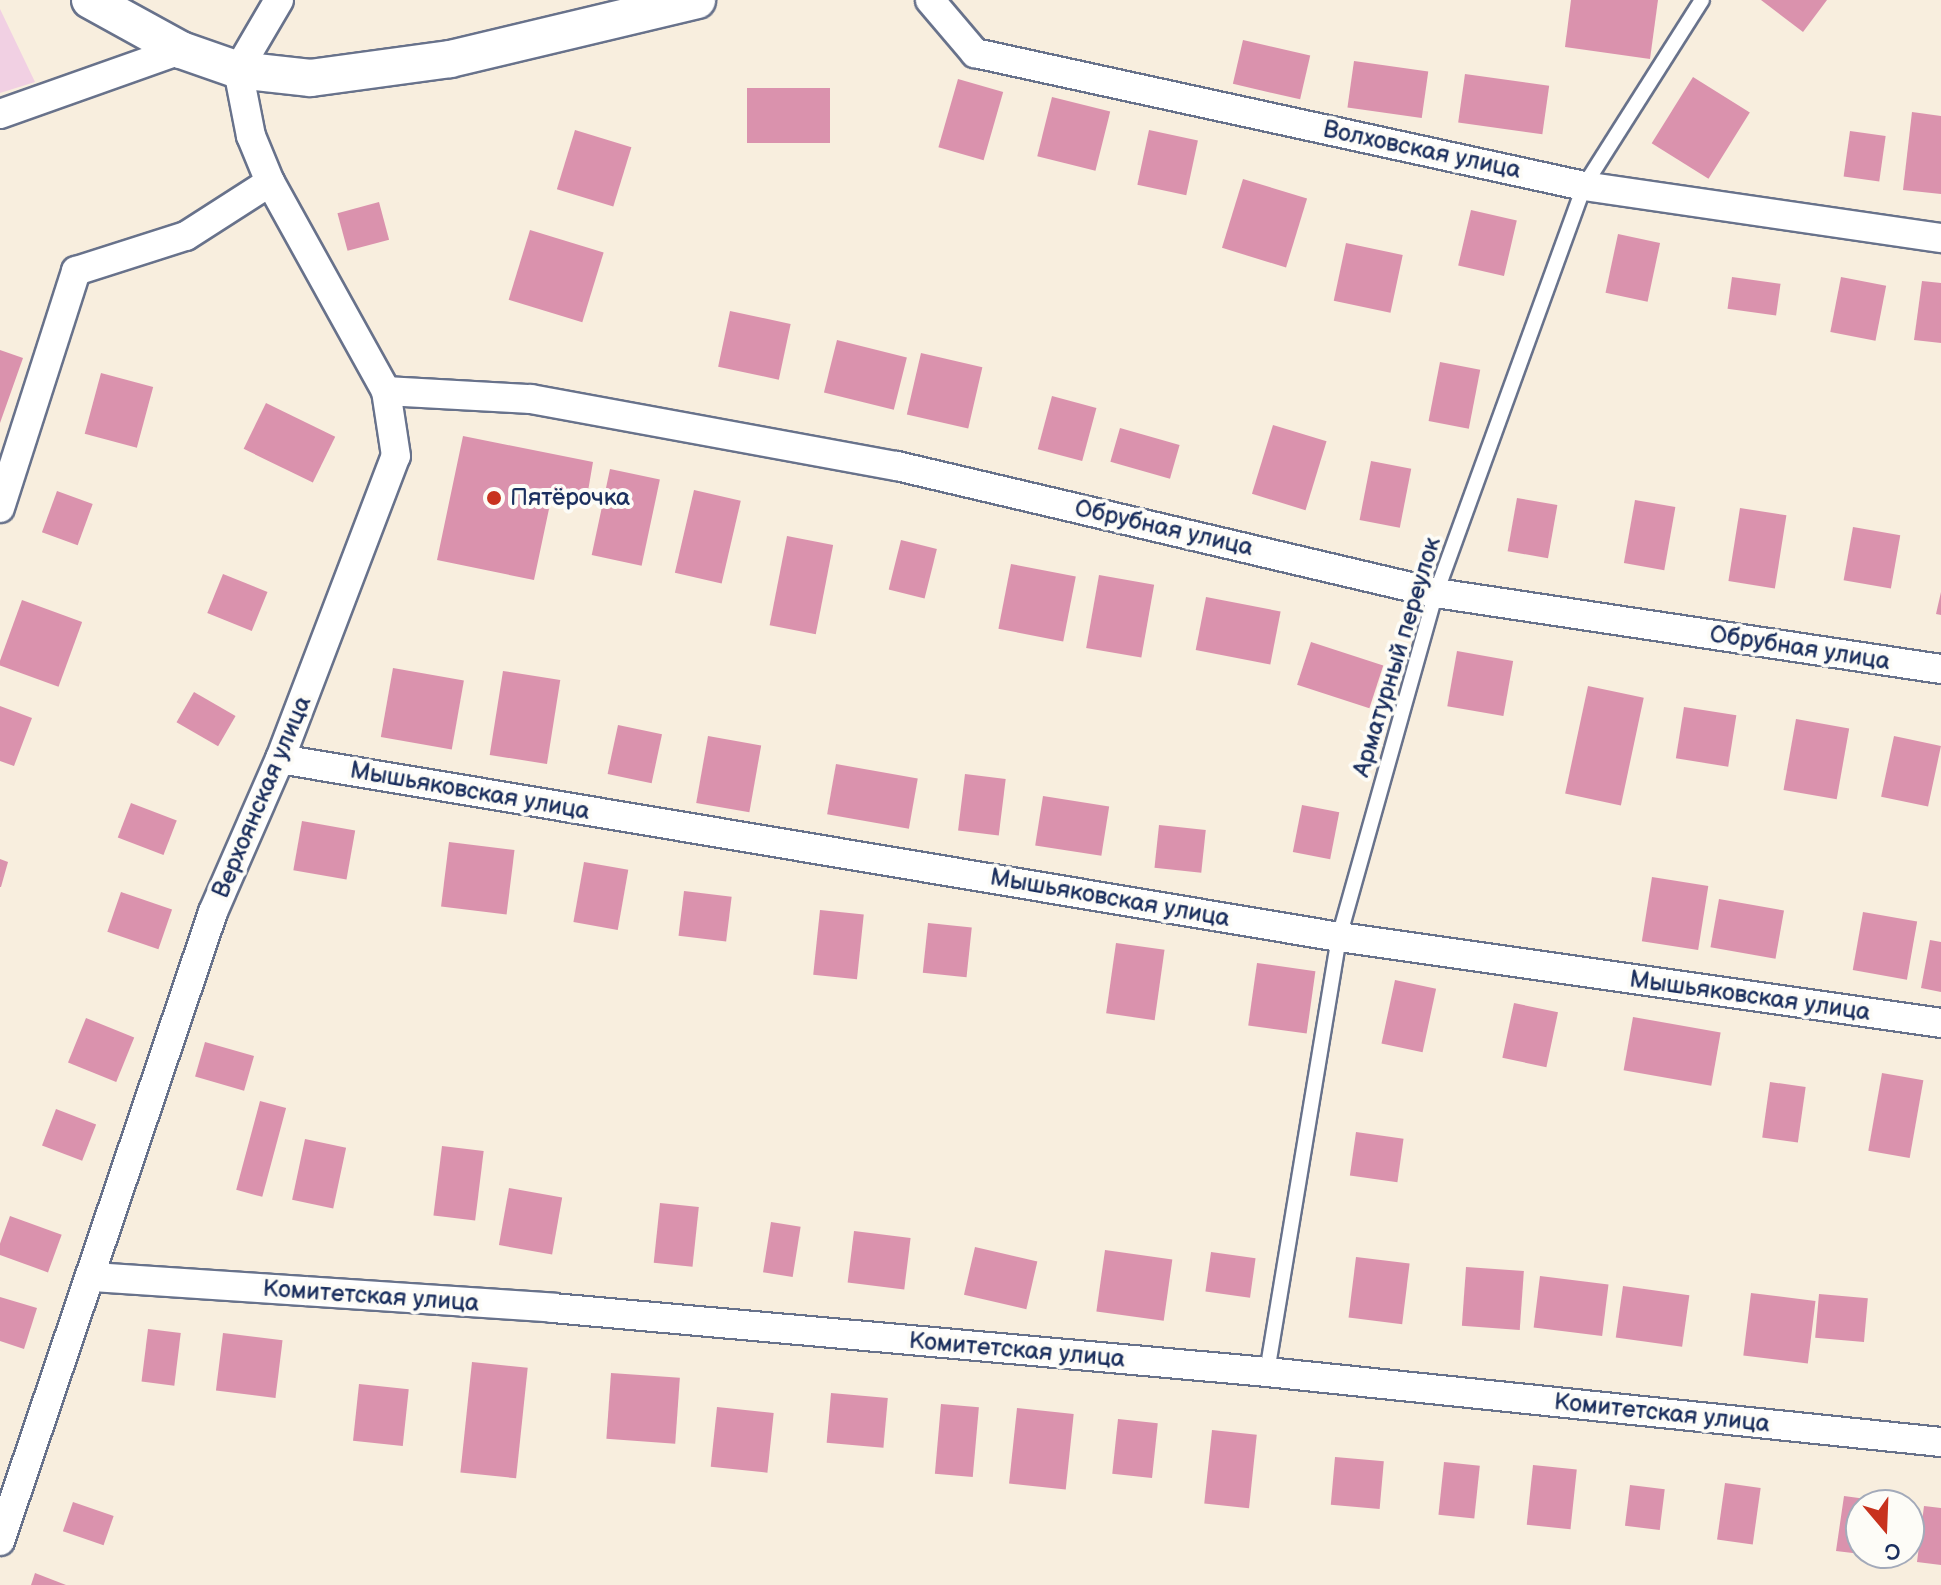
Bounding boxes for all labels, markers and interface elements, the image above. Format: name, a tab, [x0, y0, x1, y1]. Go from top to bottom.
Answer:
street label: Волховская улица	[1321, 115, 1523, 185]
place label: Пятёрочка	[510, 484, 630, 512]
marker: Пятёрочка	[485, 489, 503, 507]
street label: Обрубная улица	[1072, 493, 1256, 563]
street label: Арматурный переулок	[1347, 534, 1447, 780]
street label: Обрубная улица	[1708, 620, 1892, 676]
street label: Верхоянская улица	[206, 692, 318, 902]
street label: Мышьяковская улица	[348, 756, 592, 826]
street label: Мышьяковская улица	[988, 863, 1232, 933]
street label: Мышьяковская улица	[1628, 965, 1872, 1027]
street label: Комитетская улица	[262, 1274, 480, 1318]
street label: Комитетская улица	[908, 1326, 1126, 1374]
street label: Комитетская улица	[1553, 1387, 1771, 1439]
north arrow	[1845, 1489, 1925, 1569]
text: С	[1881, 1535, 1904, 1566]

